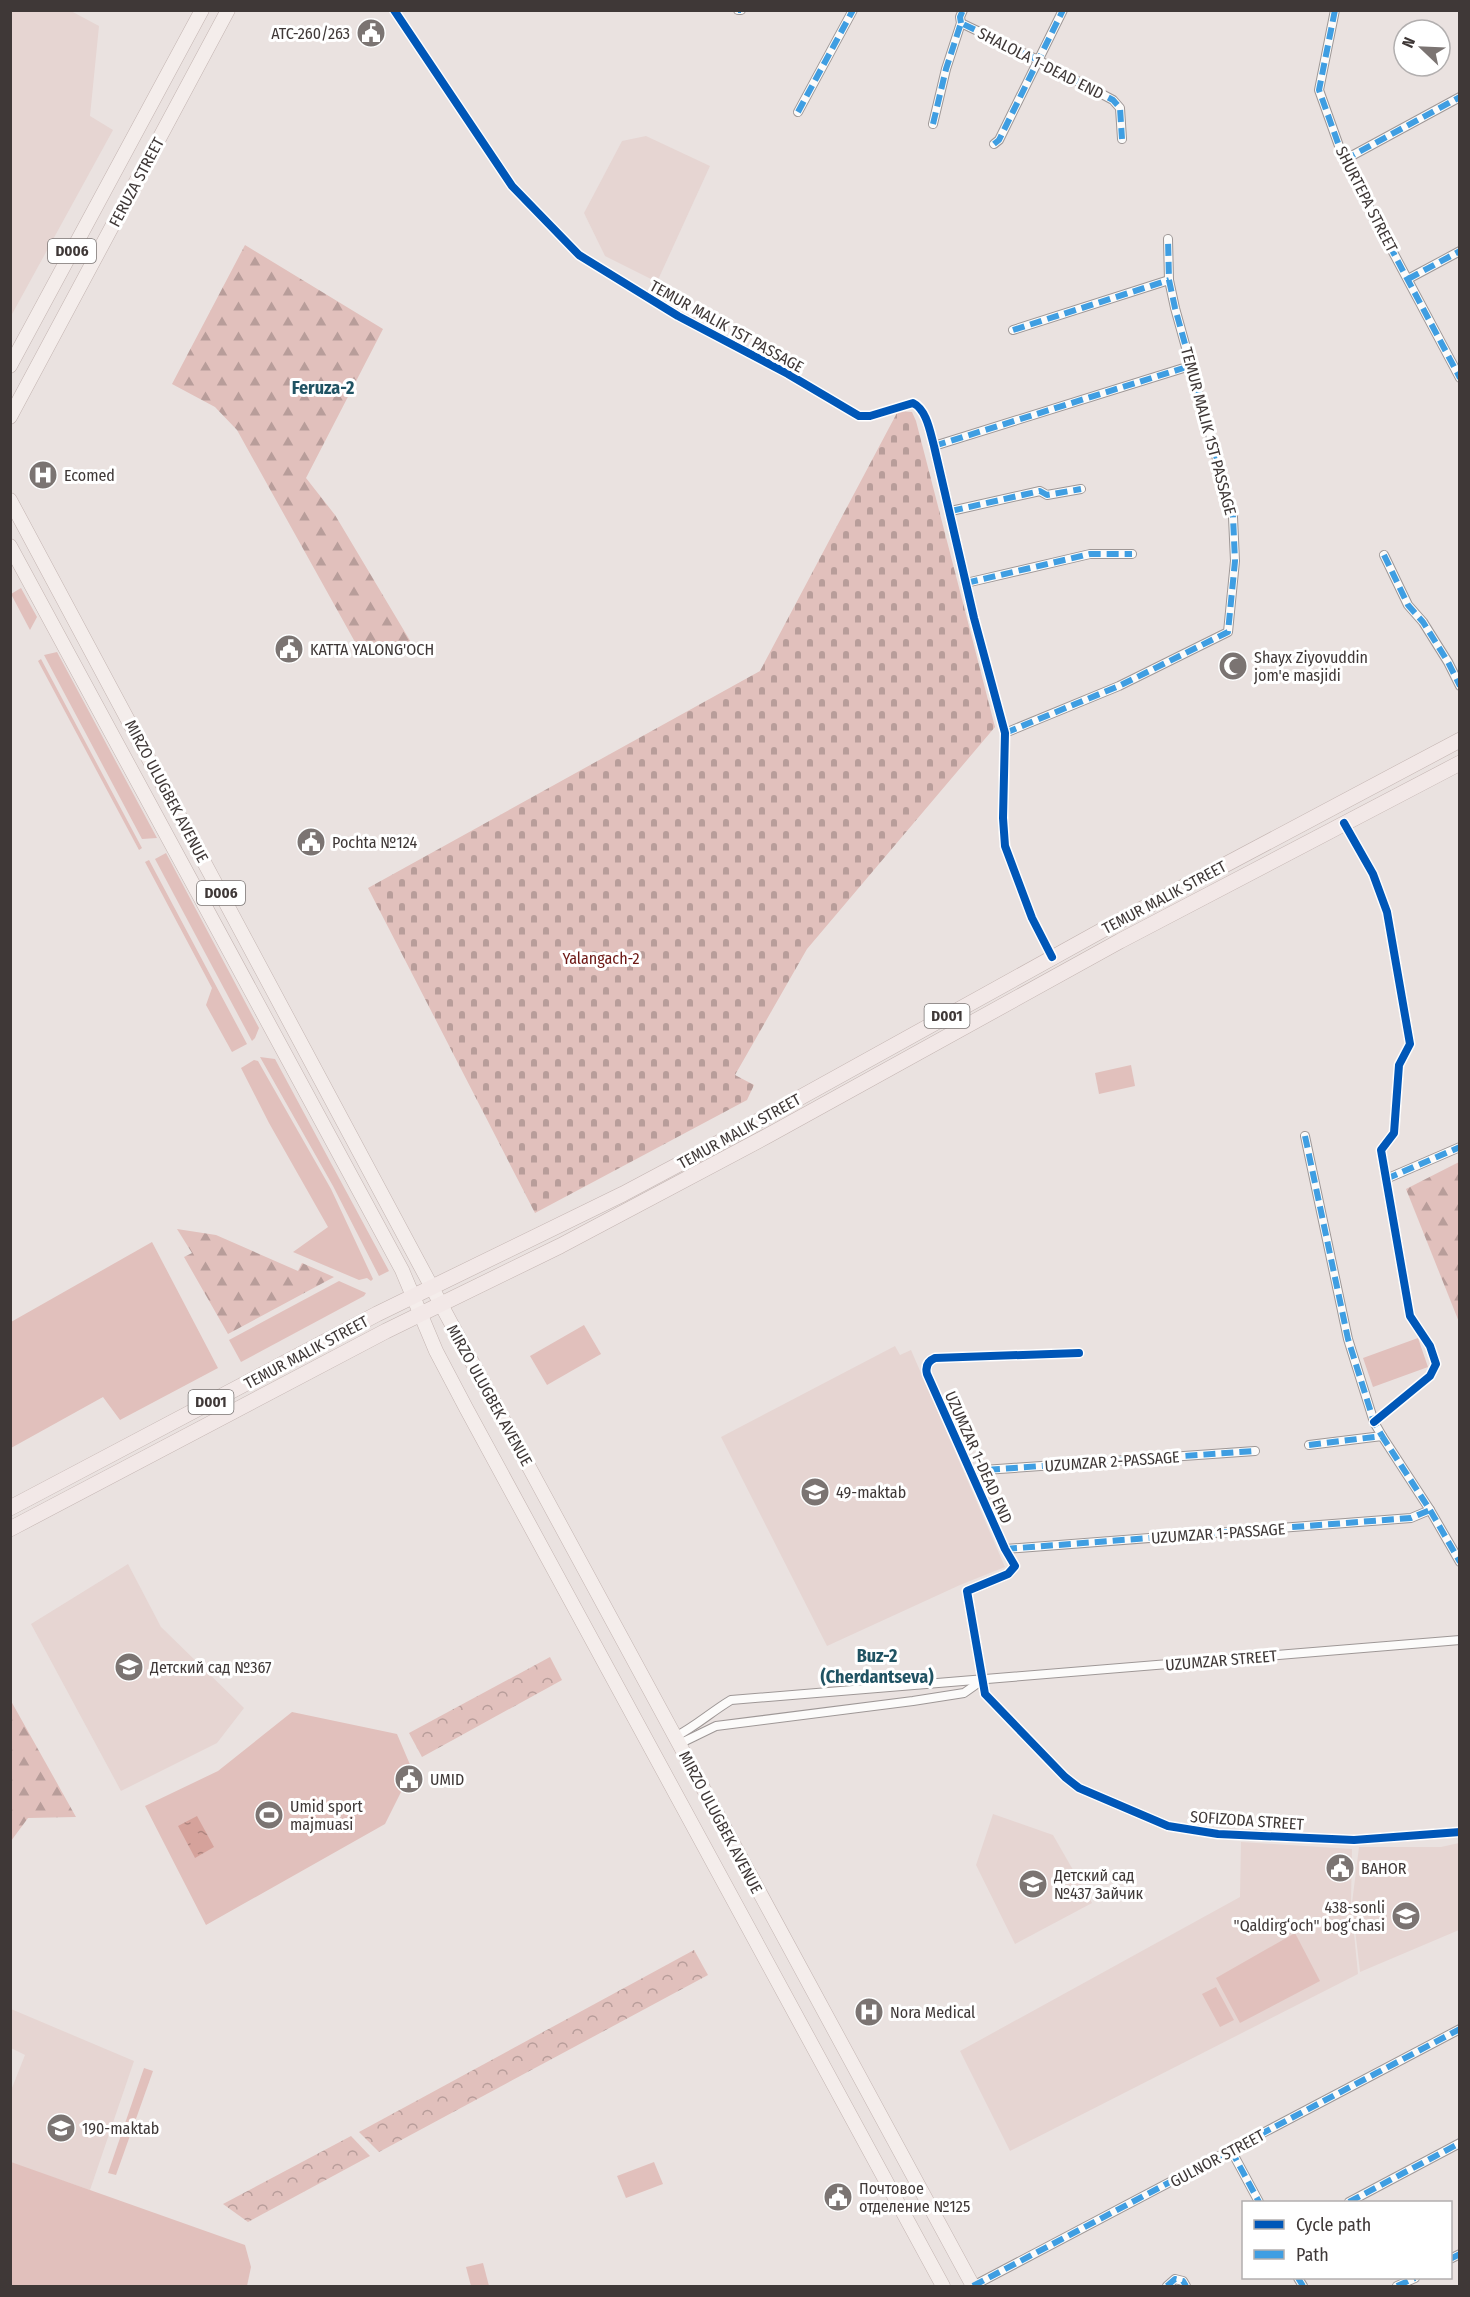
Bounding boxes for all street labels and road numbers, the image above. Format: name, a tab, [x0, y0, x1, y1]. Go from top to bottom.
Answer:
street label: SHALOLA 1-DEAD END	[975, 24, 1107, 103]
street label: FERUZA STREET	[105, 134, 168, 230]
street label: SHURTEPA STREET	[1332, 143, 1402, 256]
road number: D006	[48, 239, 96, 263]
street label: TEMUR MALIK 1ST PASSAGE	[647, 276, 807, 377]
street label: TEMUR MALIK 1ST PASSAGE	[1177, 345, 1240, 517]
street label: MIRZO ULUGBEK AVENUE	[121, 717, 212, 866]
street label: TEMUR MALIK STREET	[1099, 856, 1230, 938]
road number: D006	[197, 881, 245, 905]
road number: D001	[924, 1004, 970, 1028]
street label: TEMUR MALIK STREET	[674, 1089, 805, 1173]
street label: TEMUR MALIK STREET	[241, 1311, 372, 1393]
street label: MIRZO ULUGBEK AVENUE	[443, 1321, 536, 1469]
street label: UZUMZАR 1-DEAD END	[941, 1388, 1016, 1526]
road number: D001	[188, 1390, 234, 1414]
street label: UZUMZАR 2-PASSAGE	[1044, 1447, 1180, 1476]
street label: UZUMZАR 1-PASSAGE	[1150, 1519, 1286, 1548]
street label: UZUMZАR STREET	[1164, 1646, 1278, 1675]
street label: MIRZO ULUGBEK AVENUE	[675, 1748, 766, 1897]
street label: SOFIZODA STREET	[1190, 1807, 1305, 1834]
street label: GULNOR STREET	[1167, 2125, 1268, 2191]

